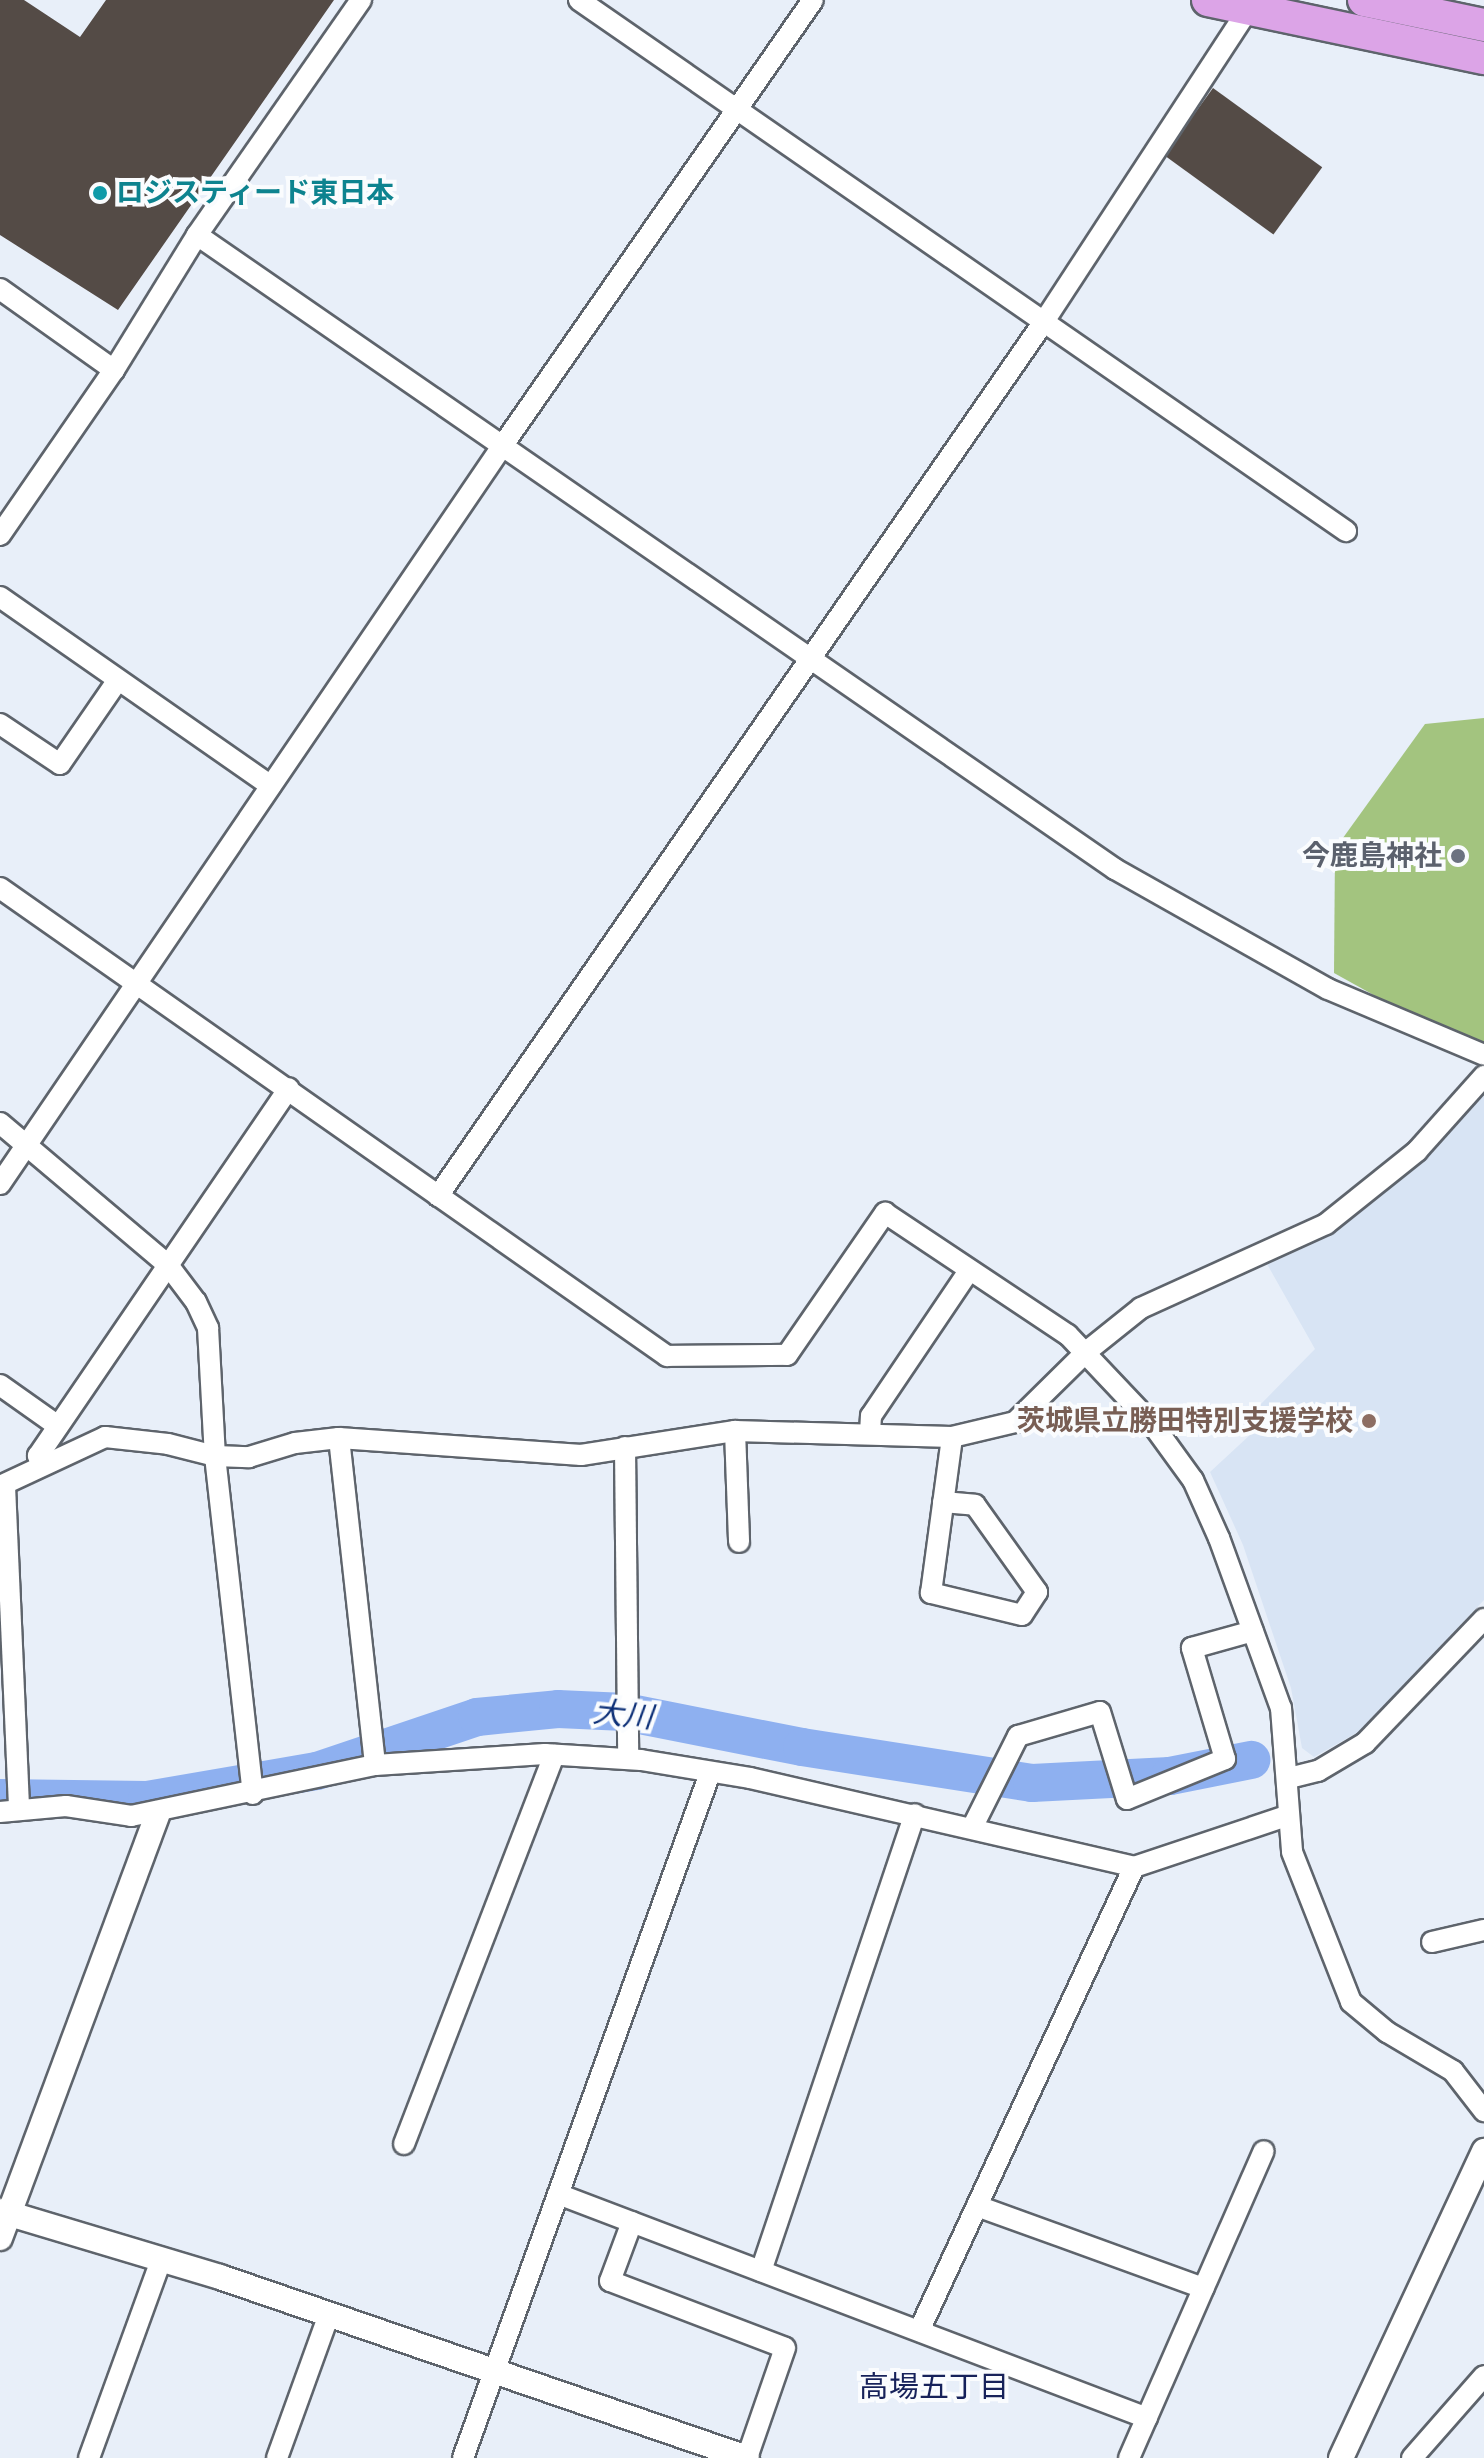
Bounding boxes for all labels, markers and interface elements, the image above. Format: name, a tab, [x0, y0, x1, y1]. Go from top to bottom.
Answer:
place label: ロジスティード東日本	[116, 176, 396, 210]
marker: ロジスティード東日本	[91, 184, 109, 202]
place label: 今鹿島神社	[1302, 839, 1442, 873]
marker: 今鹿島神社	[1449, 847, 1467, 865]
place label: 茨城県立勝田特別支援学校	[1017, 1404, 1353, 1438]
marker: 茨城県立勝田特別支援学校	[1360, 1412, 1378, 1430]
water label: 大川	[591, 1694, 655, 1736]
district label: 高場五丁目	[859, 2369, 1009, 2405]

